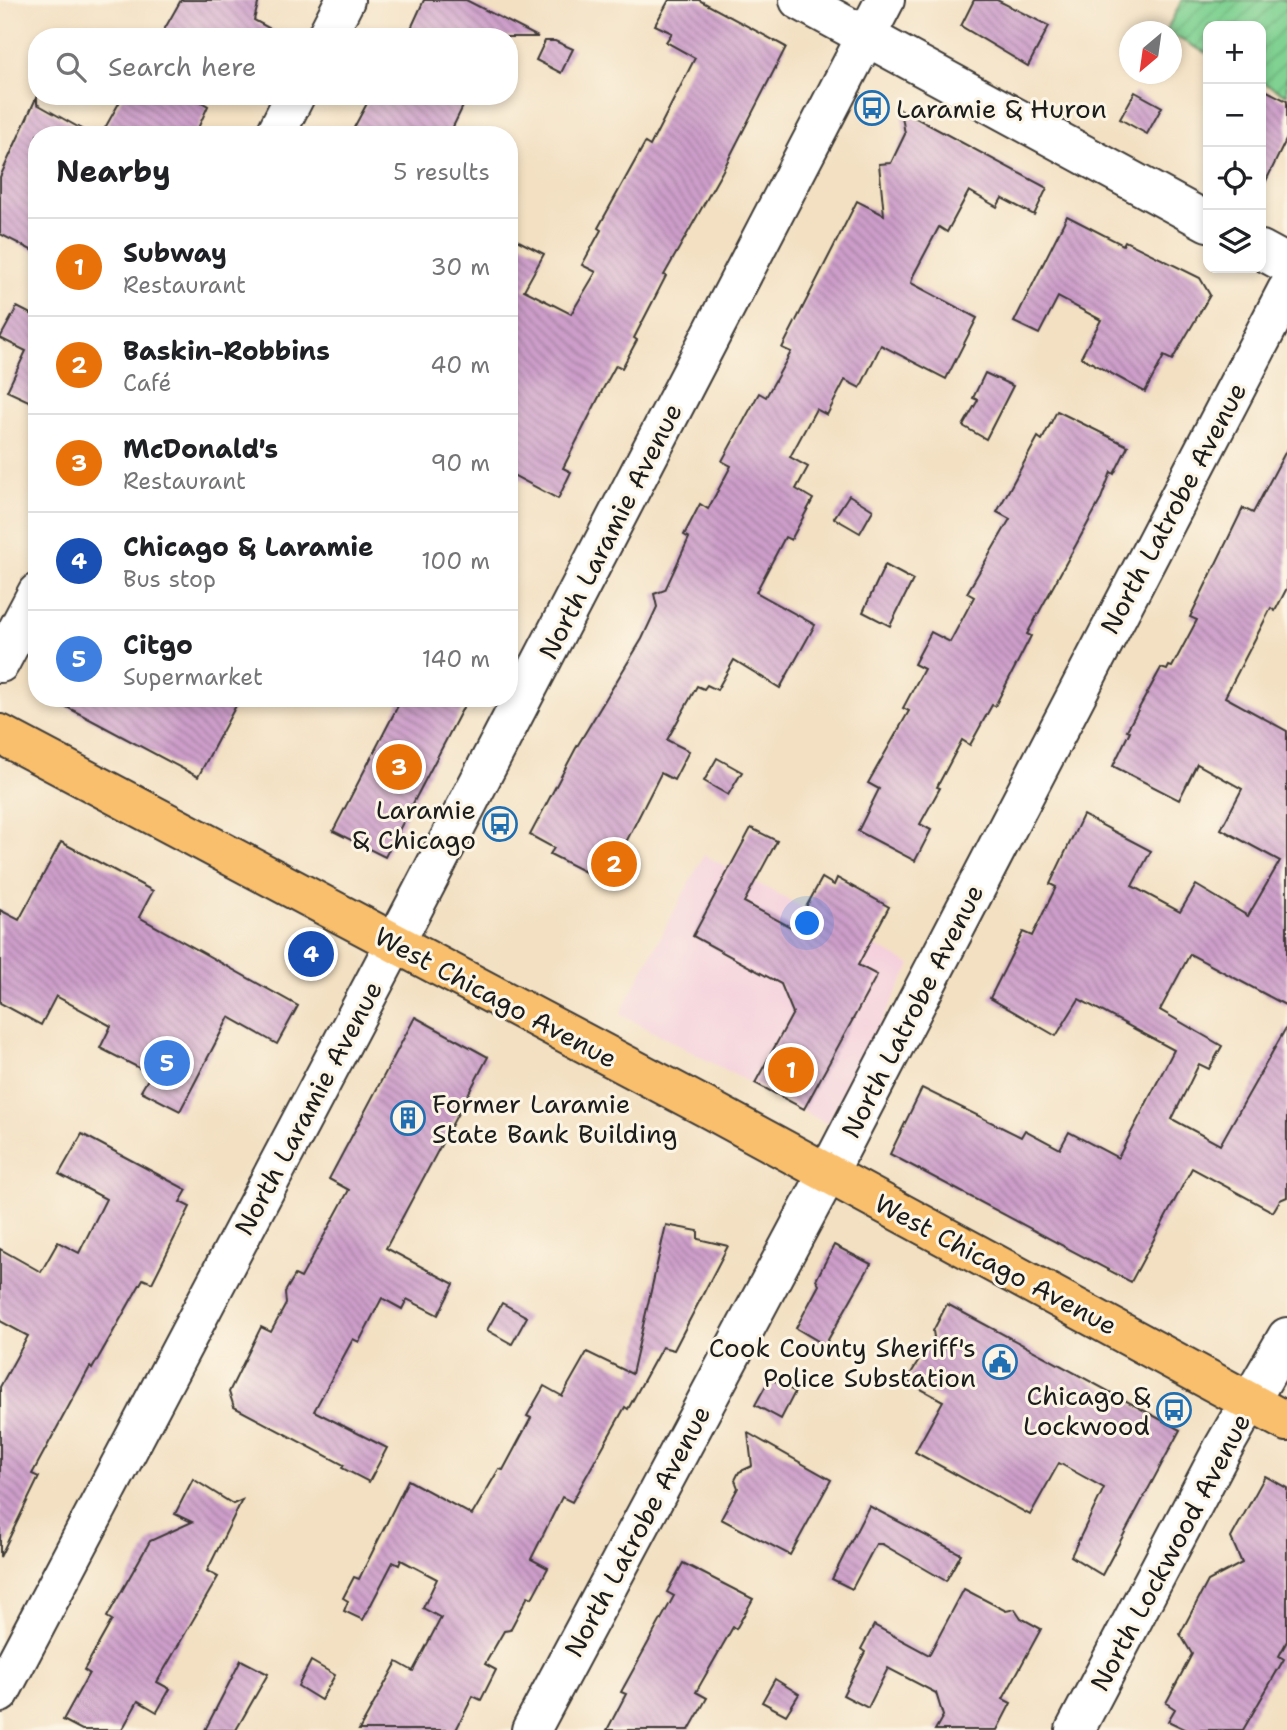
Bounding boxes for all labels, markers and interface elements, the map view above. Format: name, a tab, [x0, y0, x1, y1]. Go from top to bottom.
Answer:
north arrow	[1119, 21, 1182, 84]
map controls	[1203, 21, 1266, 273]
button: +	[1203, 21, 1266, 84]
search box	[28, 28, 518, 105]
icon: search	[52, 48, 90, 86]
text: Search here	[108, 49, 257, 84]
button: −	[1203, 84, 1266, 147]
bus stop icon: Laramie & Huron	[853, 89, 891, 127]
place label: Laramie & Huron	[896, 91, 1107, 126]
button: locate	[1203, 147, 1266, 210]
text: Nearby	[56, 151, 171, 192]
text: 5 results	[393, 157, 490, 187]
button: layers	[1203, 210, 1266, 273]
text: Subway	[123, 235, 227, 270]
text: 1	[74, 252, 84, 282]
text: 30 m	[431, 252, 490, 282]
text: Restaurant	[123, 270, 246, 300]
text: Baskin-Robbins	[123, 333, 330, 368]
text: 2	[71, 350, 87, 380]
text: 40 m	[430, 350, 490, 380]
text: Café	[123, 368, 171, 398]
street label: North Latrobe Avenue	[1092, 376, 1254, 640]
street label: North Laramie Avenue	[530, 397, 690, 665]
text: McDonald's	[123, 431, 278, 466]
text: 3	[71, 448, 87, 478]
text: 90 m	[430, 448, 490, 478]
text: Restaurant	[123, 466, 246, 496]
text: Chicago & Laramie	[123, 529, 374, 564]
text: 4	[71, 546, 87, 576]
text: 100 m	[421, 546, 490, 576]
text: Bus stop	[123, 564, 216, 594]
text: Citgo	[123, 627, 193, 662]
text: 5	[72, 644, 86, 674]
text: 140 m	[422, 644, 490, 674]
text: Supermarket	[123, 662, 263, 692]
pin: 3	[376, 741, 422, 793]
place label: Laramie & Chicago	[353, 792, 476, 857]
bus stop icon: Laramie & Chicago	[481, 805, 519, 843]
pin: 2	[591, 838, 637, 890]
street label: North Latrobe Avenue	[833, 878, 991, 1144]
your location	[790, 906, 824, 940]
street label: West Chicago Avenue	[369, 918, 623, 1076]
pin: 4	[288, 928, 334, 980]
street label: North Laramie Avenue	[226, 975, 390, 1241]
pin: 5	[144, 1037, 190, 1089]
pin: 1	[768, 1044, 814, 1096]
place label: Former Laramie State Bank Building	[432, 1086, 678, 1151]
building icon: Former Laramie State Bank Building	[389, 1099, 427, 1137]
street label: West Chicago Avenue	[869, 1185, 1123, 1343]
place label: Cook County Sheriff's Police Substation	[709, 1330, 976, 1395]
public building icon: Cook County Sheriff's Police Substation	[981, 1343, 1019, 1381]
place label: Chicago & Lockwood	[1023, 1378, 1151, 1443]
bus stop icon: Chicago & Lockwood	[1155, 1391, 1193, 1429]
street label: North Latrobe Avenue	[556, 1399, 718, 1663]
street label: North Lockwood Avenue	[1082, 1407, 1258, 1697]

